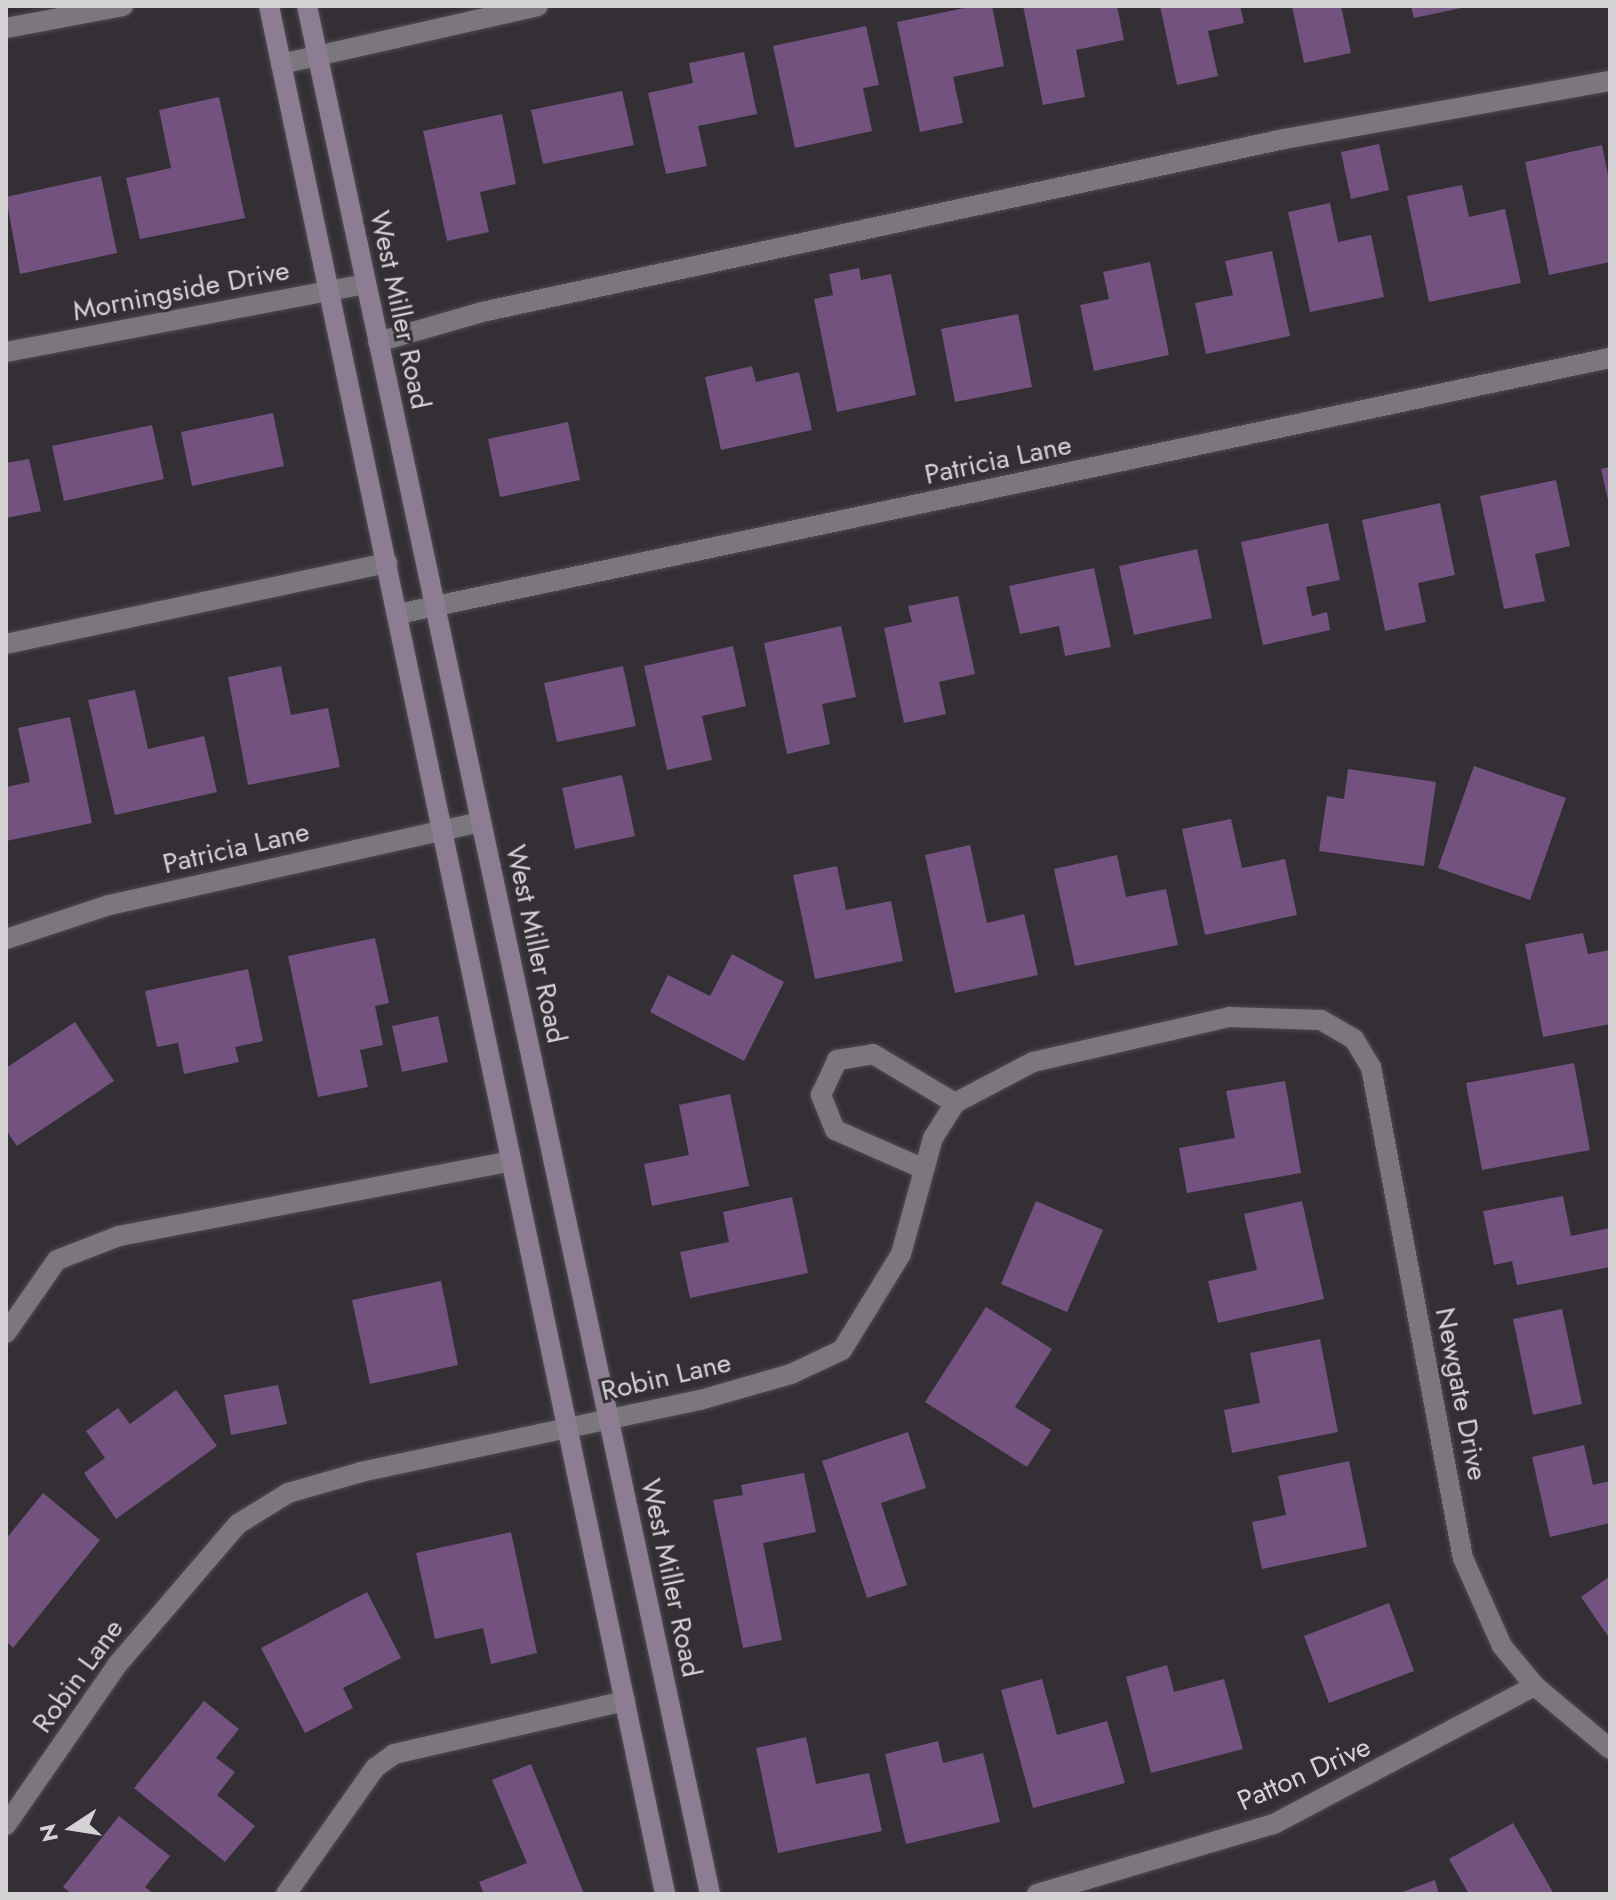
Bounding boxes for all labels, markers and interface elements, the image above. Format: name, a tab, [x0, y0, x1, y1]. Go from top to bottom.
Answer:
street label: West Miller Road	[363, 208, 437, 412]
street label: Morningside Drive	[70, 254, 292, 328]
street label: Patricia Lane	[921, 428, 1075, 492]
street label: Patricia Lane	[159, 815, 313, 881]
street label: West Miller Road	[499, 842, 573, 1046]
street label: Newgate Drive	[1428, 1305, 1494, 1483]
street label: Robin Lane	[598, 1346, 734, 1408]
street label: West Miller Road	[634, 1476, 708, 1680]
street label: Robin Lane	[25, 1613, 131, 1739]
street label: Patton Drive	[1232, 1730, 1376, 1818]
north arrow	[32, 1788, 112, 1868]
text: N	[31, 1821, 66, 1845]

